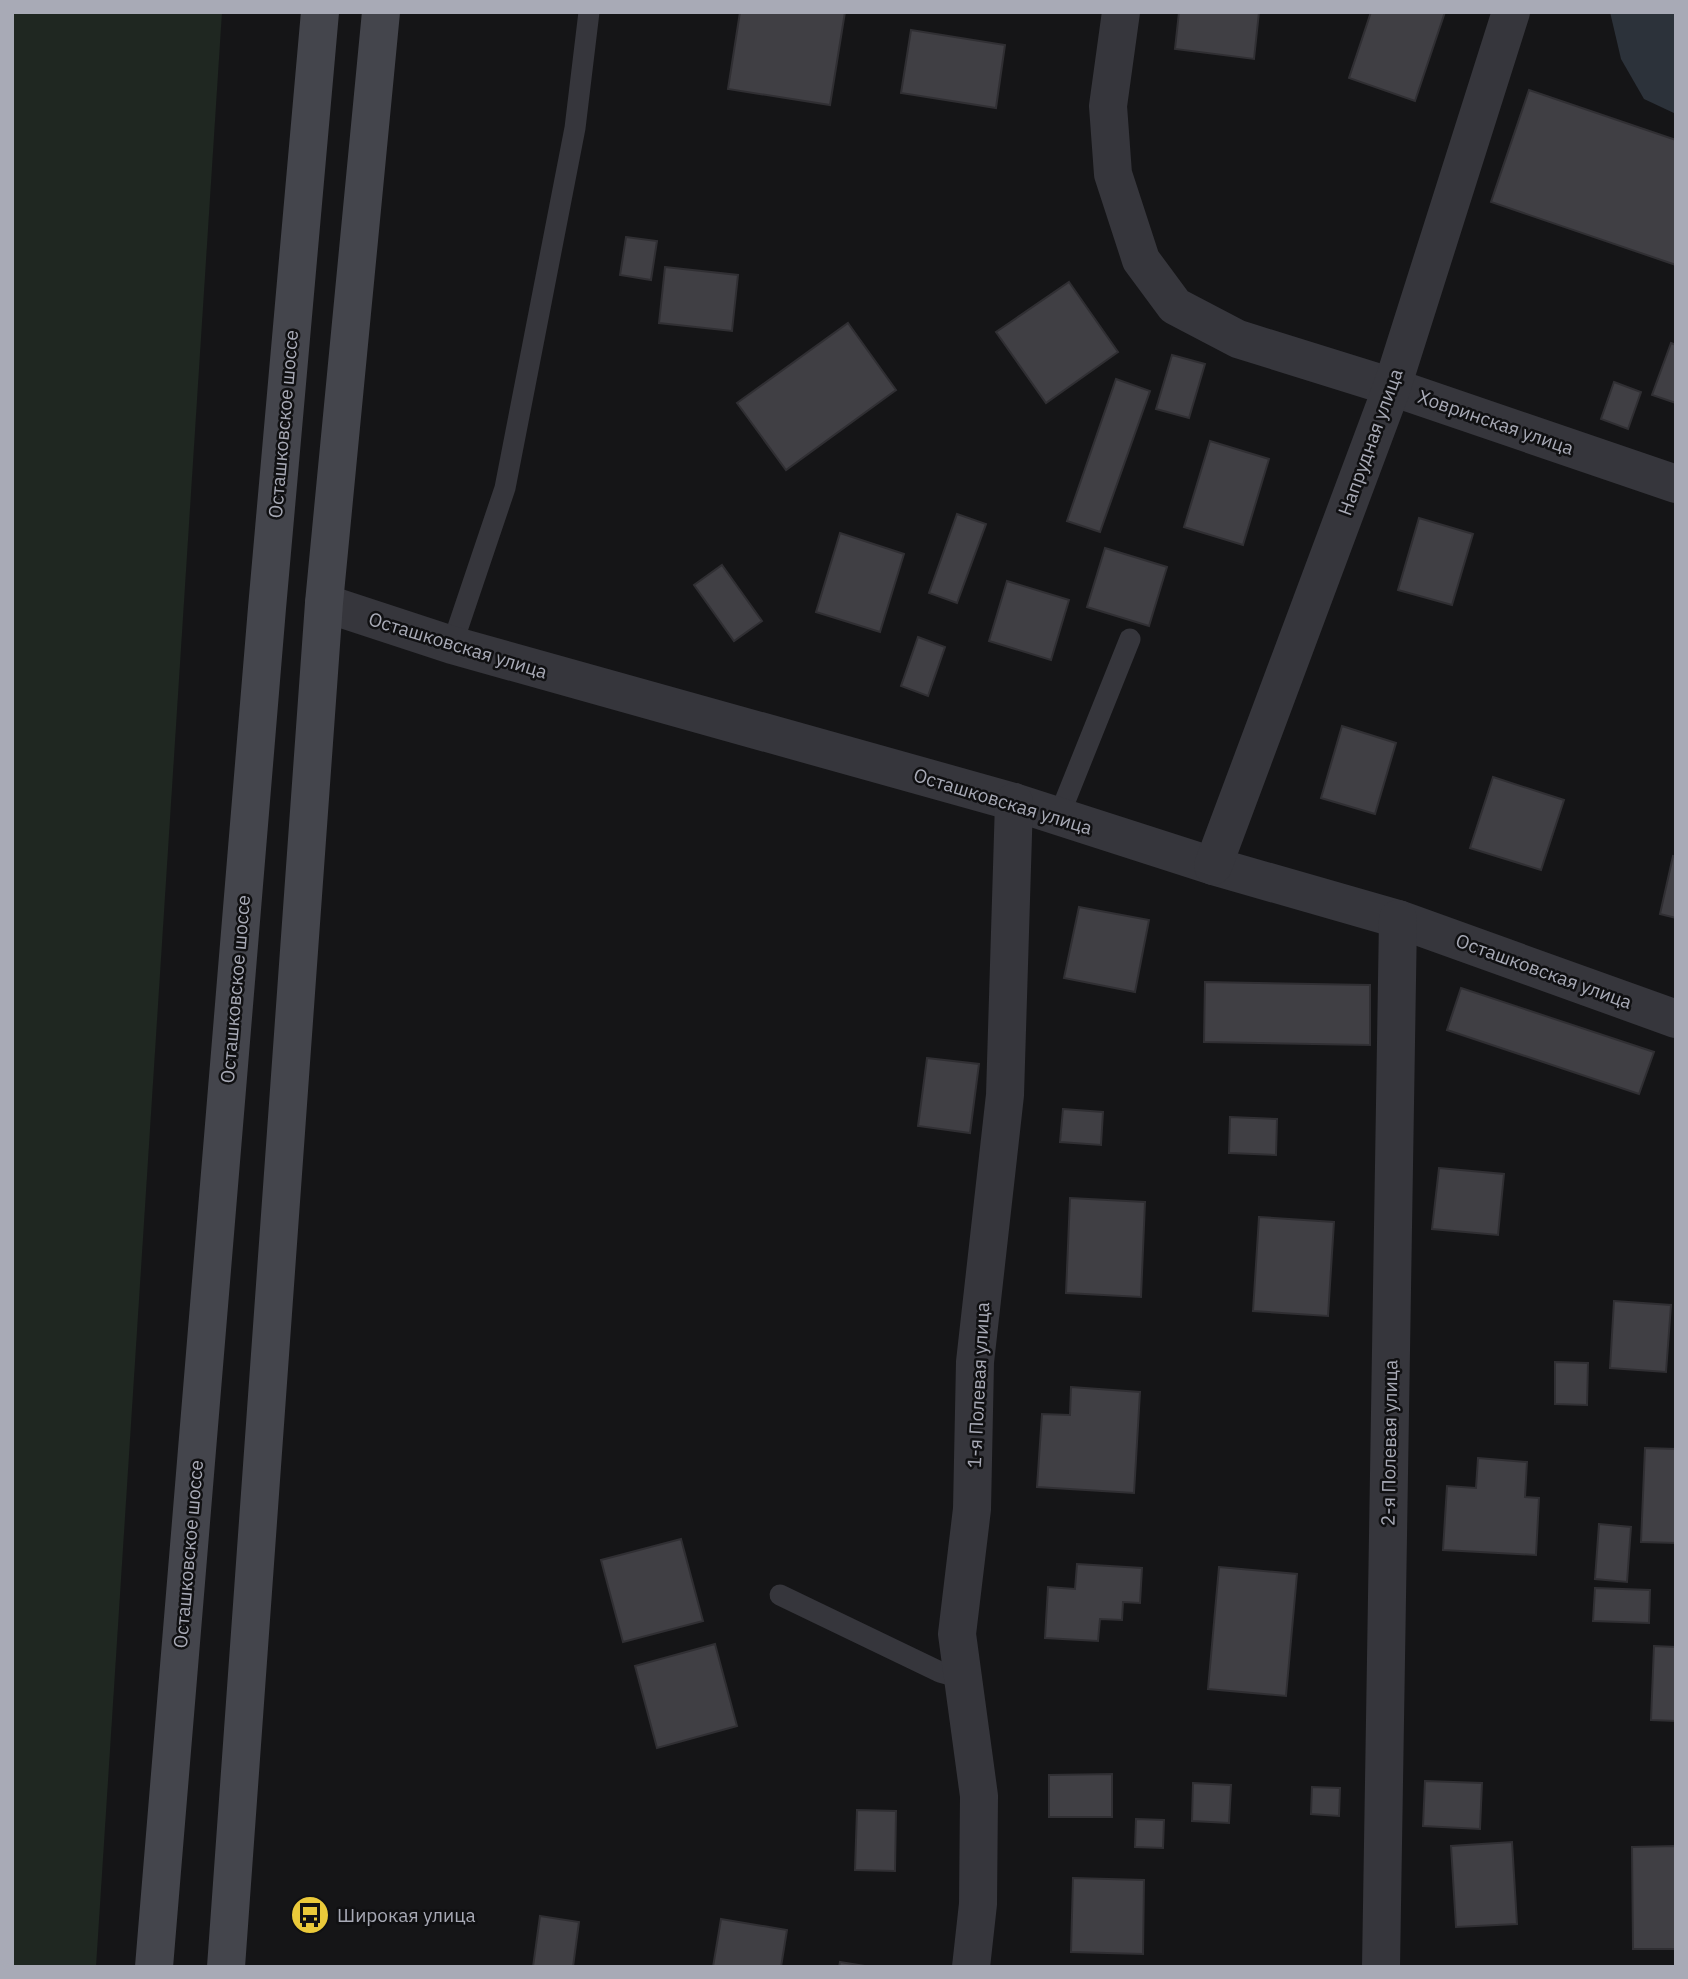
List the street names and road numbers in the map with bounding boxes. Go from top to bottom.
street label: Осташковское шоссе [263,329,303,519]
street label: Напрудная улица [1332,365,1408,519]
street label: Ховринская улица [1415,384,1577,460]
street label: Осташковская улица [366,606,550,684]
street label: Осташковская улица [911,762,1095,840]
street label: Осташковское шоссе [215,894,255,1084]
street label: Осташковская улица [1453,928,1635,1014]
street label: 1-я Полевая улица [962,1301,994,1469]
street label: 2-я Полевая улица [1376,1360,1402,1526]
street label: Осташковское шоссе [168,1459,208,1649]

